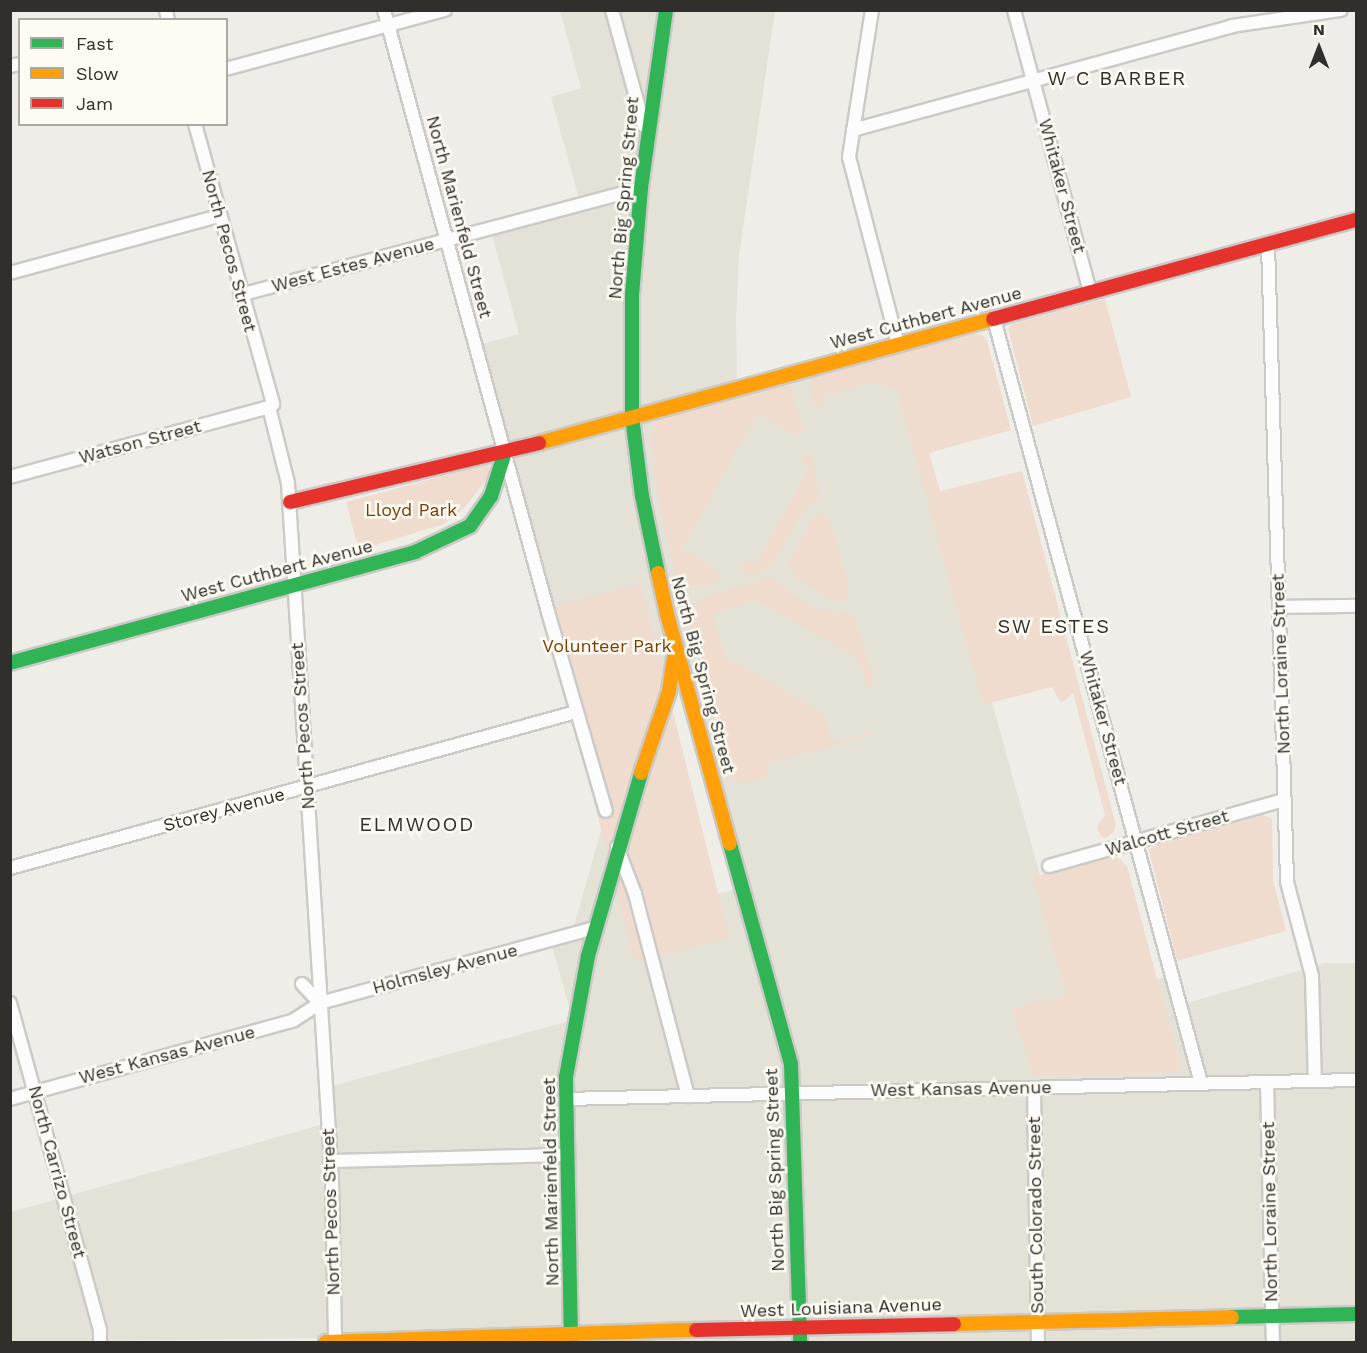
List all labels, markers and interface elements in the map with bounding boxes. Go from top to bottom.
legend [18,18,228,126]
north arrow [1289,18,1349,78]
text: N [1313,20,1325,39]
text: Fast [76,33,113,54]
text: Slow [76,63,119,84]
district label: W C BARBER [1047,66,1187,90]
text: Jam [76,93,113,114]
street label: North Big Spring Street [604,96,644,300]
street label: North Marienfeld Street [422,113,496,321]
street label: Whitaker Street [1034,116,1090,256]
street label: North Pecos Street [197,167,261,335]
street label: West Estes Avenue [269,233,437,297]
street label: West Cuthbert Avenue [827,282,1025,354]
street label: Watson Street [76,415,204,469]
park label: Lloyd Park [365,499,457,521]
street label: West Cuthbert Avenue [178,535,376,607]
street label: North Loraine Street [1267,573,1295,755]
street label: North Big Spring Street [666,574,740,776]
district label: SW ESTES [997,614,1111,638]
park label: Volunteer Park [542,635,672,657]
street label: North Pecos Street [286,642,320,810]
street label: Whitaker Street [1075,648,1131,788]
street label: Storey Avenue [160,783,288,837]
street label: Walcott Street [1103,805,1231,861]
district label: ELMWOOD [359,812,475,836]
street label: Holmsley Avenue [369,939,521,999]
street label: West Kansas Avenue [76,1021,258,1089]
street label: North Big Spring Street [761,1068,789,1272]
street label: North Marienfeld Street [538,1077,564,1287]
street label: West Kansas Avenue [870,1077,1052,1101]
street label: North Carrizo Street [24,1083,90,1261]
street label: South Colorado Street [1023,1116,1049,1314]
street label: North Loraine Street [1258,1121,1282,1303]
street label: North Pecos Street [317,1128,345,1296]
street label: West Louisiana Avenue [739,1294,943,1322]

